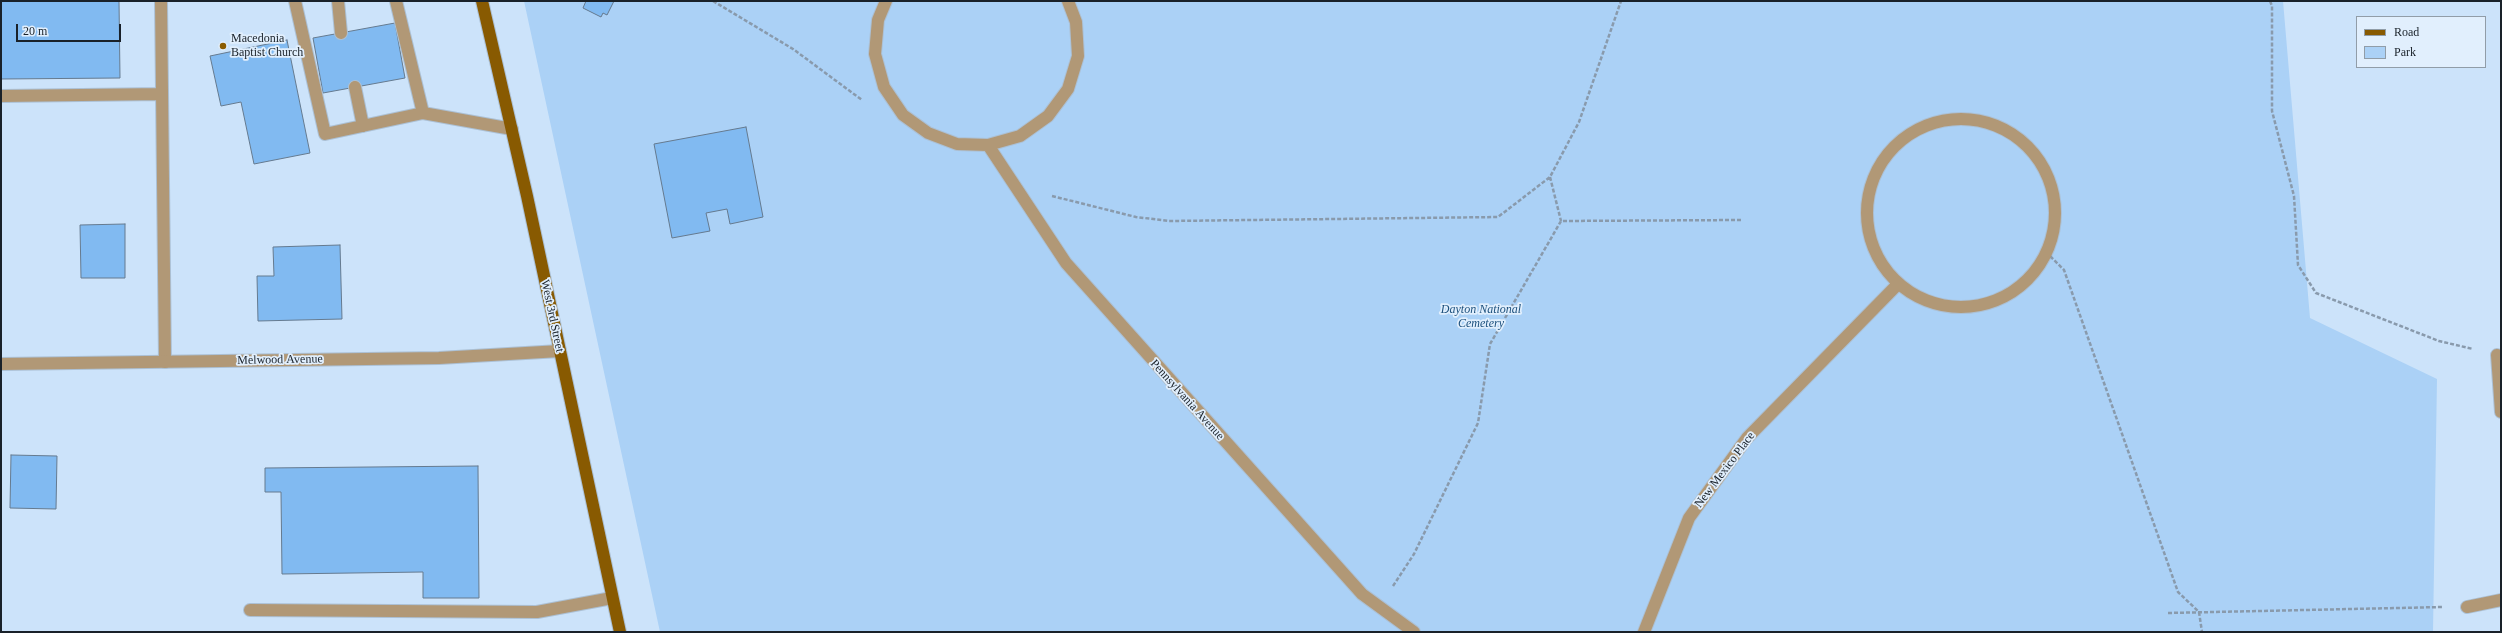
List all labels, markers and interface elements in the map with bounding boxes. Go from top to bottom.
scale bar [18,16,123,42]
legend [2356,16,2486,68]
text: 20 m [23,24,47,38]
text: Road [2394,25,2419,39]
place label: Macedonia Baptist Church [231,32,303,60]
marker: Macedonia Baptist Church [218,41,228,51]
text: Park [2394,45,2416,59]
street label: West 3rd Street [537,278,567,354]
park label: Dayton National Cemetery [1441,303,1521,331]
street label: Melwood Avenue [237,352,323,368]
street label: Pennsylvania Avenue [1147,357,1227,443]
street label: New Mexico Place [1692,429,1758,511]

